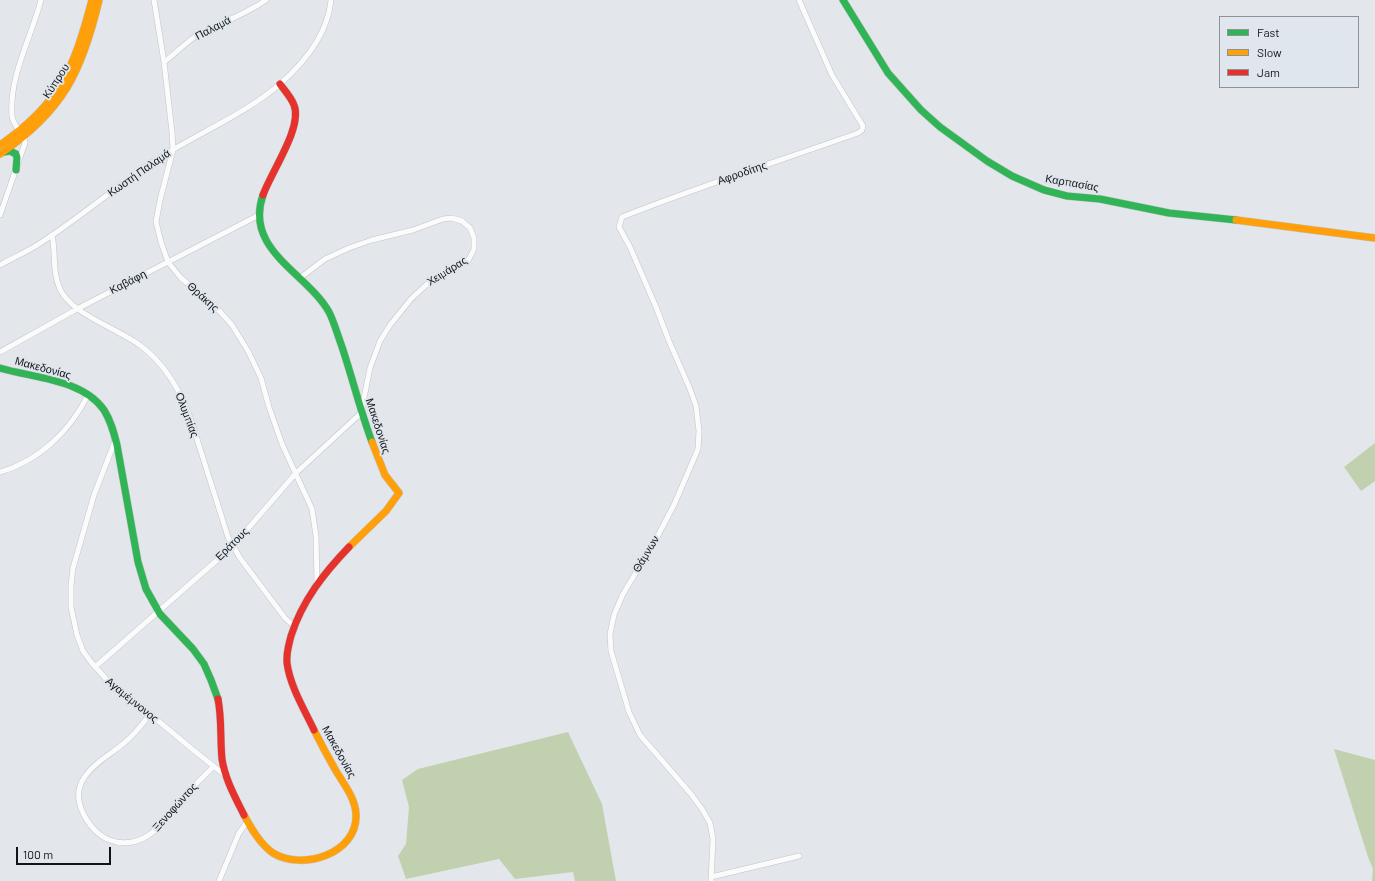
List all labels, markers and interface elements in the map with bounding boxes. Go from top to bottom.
street label: Παλαμά [193,13,233,43]
legend [1219,16,1359,88]
text: Fast [1257,25,1280,39]
text: Slow [1257,45,1282,59]
street label: Κύπρου [40,61,72,101]
text: Jam [1257,65,1280,79]
street label: Κωστή Παλαμά [105,146,173,200]
street label: Αφροδίτης [716,158,768,188]
street label: Καρπασίας [1044,172,1100,194]
street label: Χειμάρας [424,253,470,289]
street label: Καβάφη [107,267,149,297]
street label: Θράκης [184,279,222,315]
street label: Μακεδονίας [13,354,73,382]
street label: Ολυμπίας [172,391,202,439]
street label: Μακεδονίας [363,396,393,456]
street label: Εράτους [213,525,251,563]
street label: Θάμνων [630,533,662,575]
street label: Αγαμέμνονος [103,675,161,725]
street label: Μακεδονίας [319,724,359,780]
street label: Ξενοφώντος [150,780,200,834]
scale bar [18,839,113,865]
text: 100 m [23,847,53,861]

